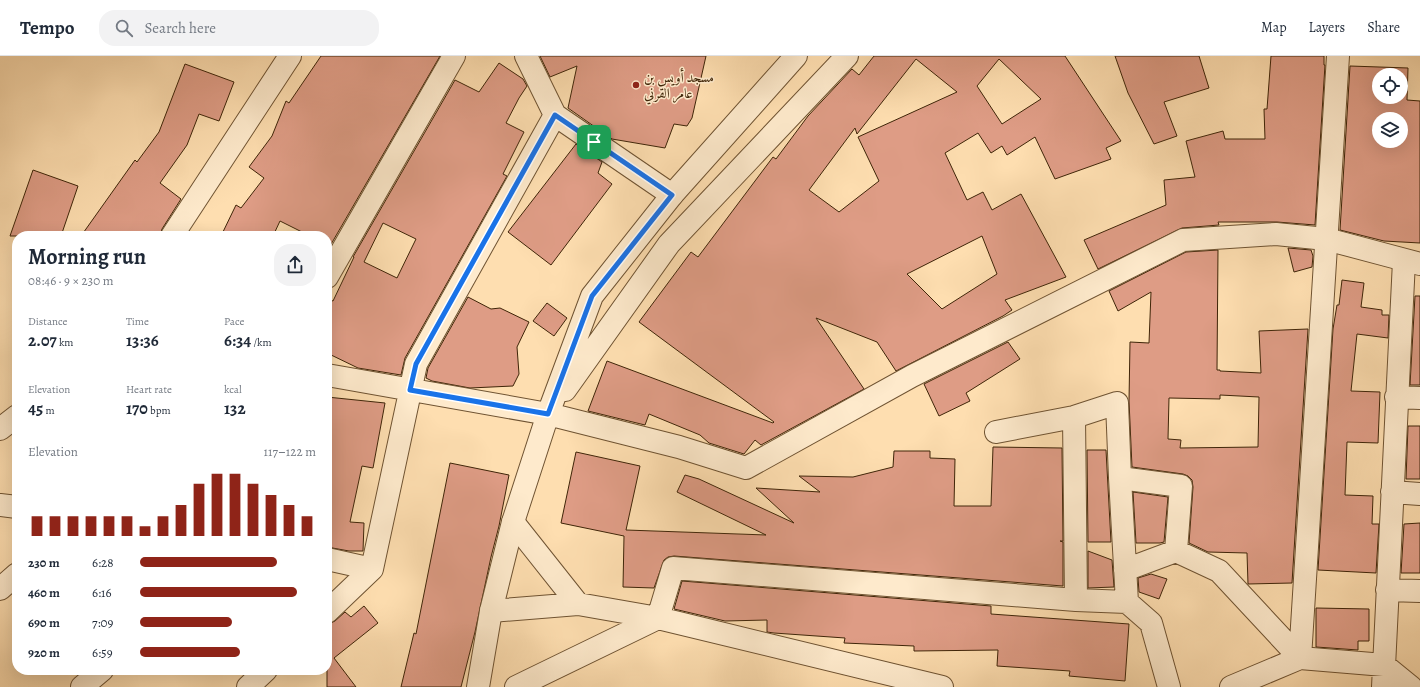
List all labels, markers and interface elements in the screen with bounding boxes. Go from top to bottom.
search box [99,10,379,46]
text: Tempo [20,15,75,41]
icon: search [113,17,135,39]
text: Search here [145,18,216,38]
text: Map [1261,18,1287,37]
text: Layers [1309,18,1345,37]
text: Share [1367,18,1400,37]
place label: مسجد أويس بن عامر القرني [644,67,714,105]
map controls [1372,68,1408,148]
button: locate [1372,68,1408,104]
marker: مسجد أويس بن عامر القرني [631,80,641,90]
button: layers [1372,112,1408,148]
pin [577,125,611,159]
icon: arrive [583,131,605,153]
text: Morning run [28,242,146,272]
button: share [274,244,316,286]
text: 08:46 · 9 × 230 m [28,272,114,289]
text: Distance [28,314,67,329]
text: Time [126,314,149,329]
text: Pace [224,314,244,329]
text: 2.07 [28,329,57,352]
text: 13:36 [126,329,159,352]
text: 6:34 [224,329,251,352]
text: km [57,335,74,350]
text: /km [251,335,272,350]
text: Elevation [28,382,70,397]
text: Heart rate [126,382,172,397]
text: kcal [224,382,242,397]
text: 45 [28,397,43,420]
text: 170 [126,397,148,420]
text: 132 [224,397,246,420]
text: m [43,403,55,418]
text: bpm [148,403,171,418]
text: Elevation [28,443,78,460]
text: 117–122 m [264,443,316,460]
text: 230 m [28,554,60,571]
text: 6:28 [92,554,114,571]
text: 460 m [28,584,60,601]
text: 6:16 [92,584,112,601]
text: 690 m [28,614,60,631]
text: 7:09 [92,614,113,631]
text: 920 m [28,644,60,661]
text: 6:59 [92,644,113,661]

